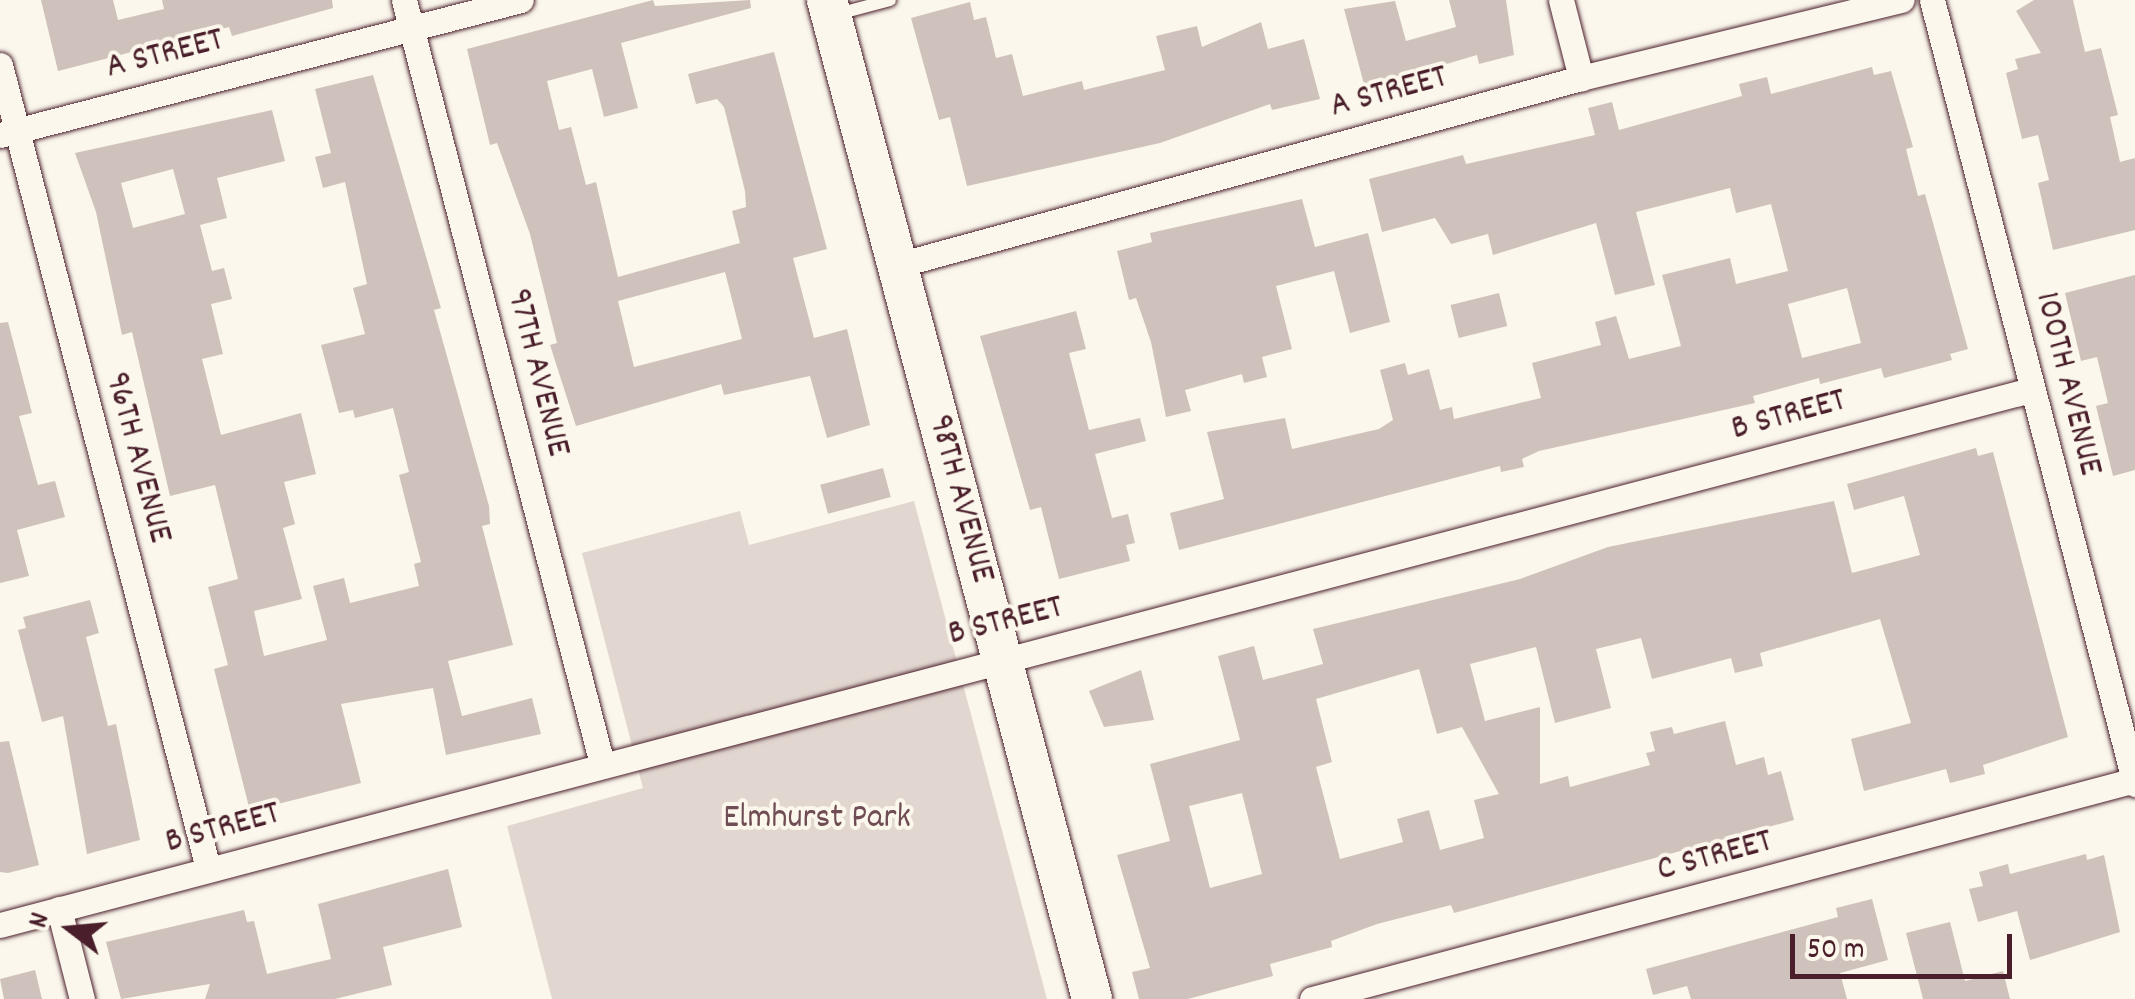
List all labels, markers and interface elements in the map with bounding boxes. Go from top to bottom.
street label: A STREET [102,20,228,90]
street label: A STREET [1326,57,1452,129]
street label: 97TH AVENUE [496,285,578,461]
street label: 100TH AVENUE [2024,288,2110,480]
street label: 96TH AVENUE [94,368,180,548]
street label: B STREET [1727,381,1851,451]
street label: 98TH AVENUE [917,411,1003,587]
street label: B STREET [944,587,1068,657]
street label: B STREET [161,794,285,864]
park label: Elmhurst Park [723,798,911,840]
street label: C STREET [1653,822,1777,892]
north arrow [20,879,120,979]
text: N [20,909,62,933]
scale bar [1795,914,2018,976]
text: 50 m [1807,930,1865,973]

